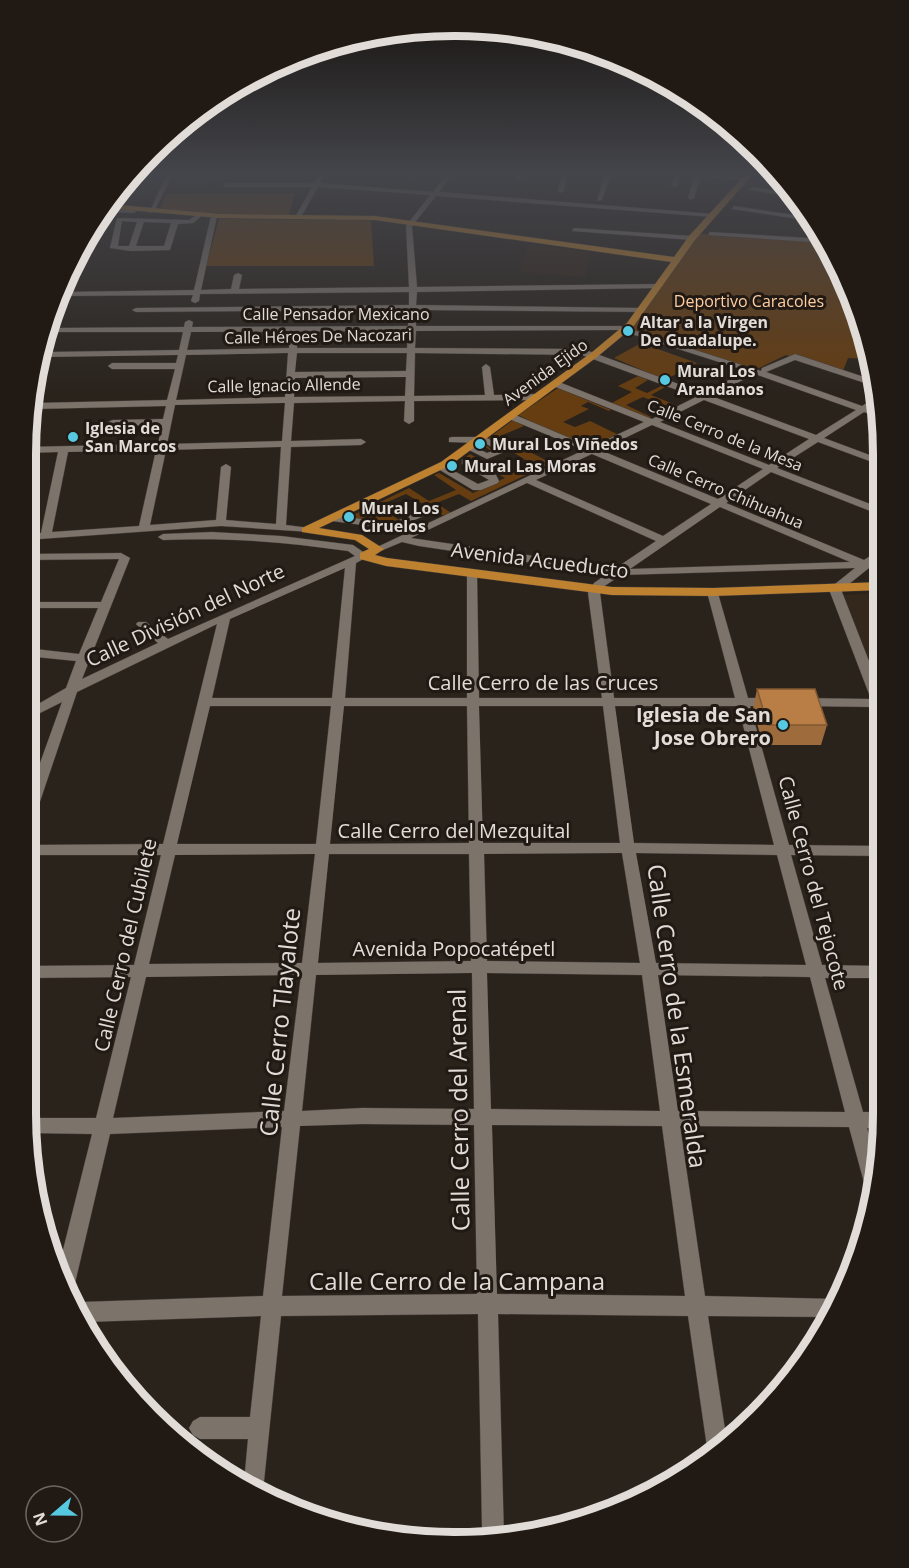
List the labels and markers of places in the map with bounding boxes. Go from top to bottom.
place label: Altar a la Virgen De Guadalupe. [640,311,768,351]
marker: Altar a la Virgen De Guadalupe. [621,324,635,338]
place label: Mural Los Arandanos [677,360,764,400]
marker: Mural Los Arandanos [658,373,672,387]
place label: Iglesia de San Marcos [85,417,176,457]
marker: Iglesia de San Marcos [66,430,80,444]
place label: Mural Los Viñedos [492,433,638,455]
marker: Mural Los Viñedos [473,437,487,451]
place label: Mural Las Moras [464,455,596,477]
marker: Mural Las Moras [445,459,459,473]
place label: Mural Los Ciruelos [361,497,440,537]
marker: Mural Los Ciruelos [342,510,356,524]
place label: Iglesia de San Jose Obrero [636,701,771,751]
marker: Iglesia de San Jose Obrero [776,718,790,732]

